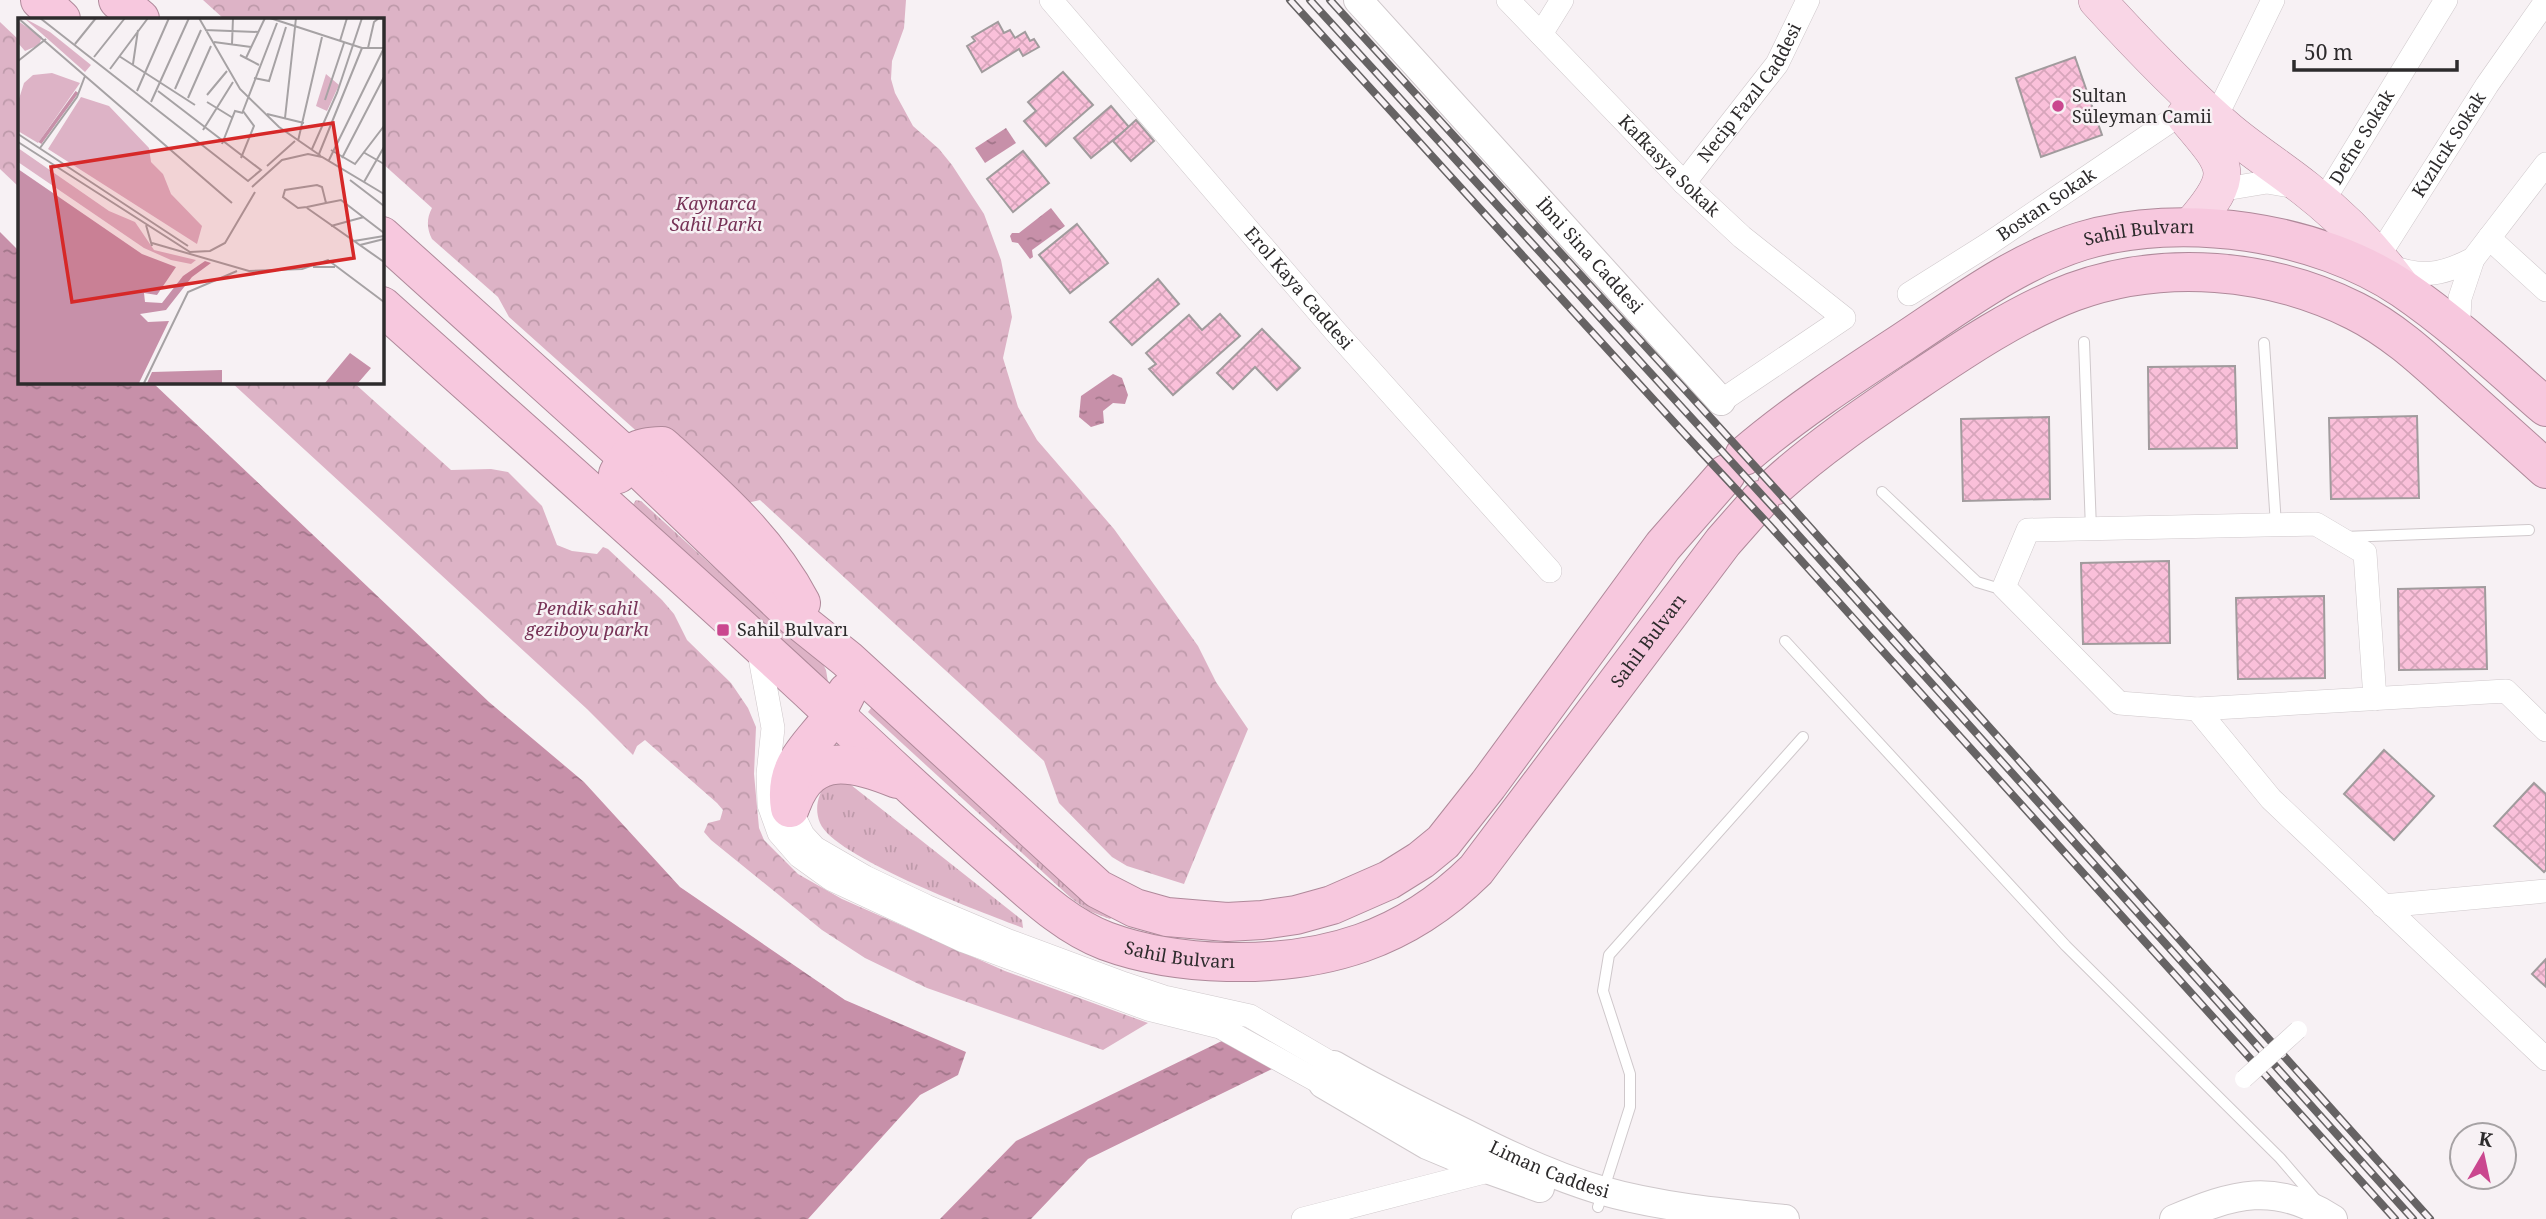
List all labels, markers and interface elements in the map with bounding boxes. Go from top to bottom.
inset map [18,18,383,383]
street label: Necip Fazıl Caddesi [1692,19,1806,167]
scale bar [2294,28,2457,72]
text: 50 m [2304,38,2353,66]
place label: Sultan Süleyman Camii [2072,83,2212,128]
street label: Defne Sokak [2323,85,2400,189]
street label: Kızılcık Sokak [2406,87,2491,201]
marker: Sultan Süleyman Camii [2050,98,2066,114]
street label: Kafkasya Sokak [1614,109,1726,222]
street label: Bostan Sokak [1992,162,2100,246]
park label: Kaynarca Sahil Parkı [670,191,763,236]
street label: İbni Sina Caddesi [1532,192,1649,318]
street label: Sahil Bulvarı [2081,214,2195,251]
street label: Erol Kaya Caddesi [1240,221,1359,354]
street label: Sahil Bulvarı [1605,589,1691,692]
park label: Pendik sahil geziboyu parkı [524,596,649,641]
place label: Sahil Bulvarı [737,617,848,641]
marker: Sahil Bulvarı [715,622,731,638]
street label: Sahil Bulvarı [1122,935,1235,973]
north arrow [2448,1121,2518,1191]
text: K [2477,1125,2495,1153]
street label: Liman Caddesi [1486,1134,1613,1203]

